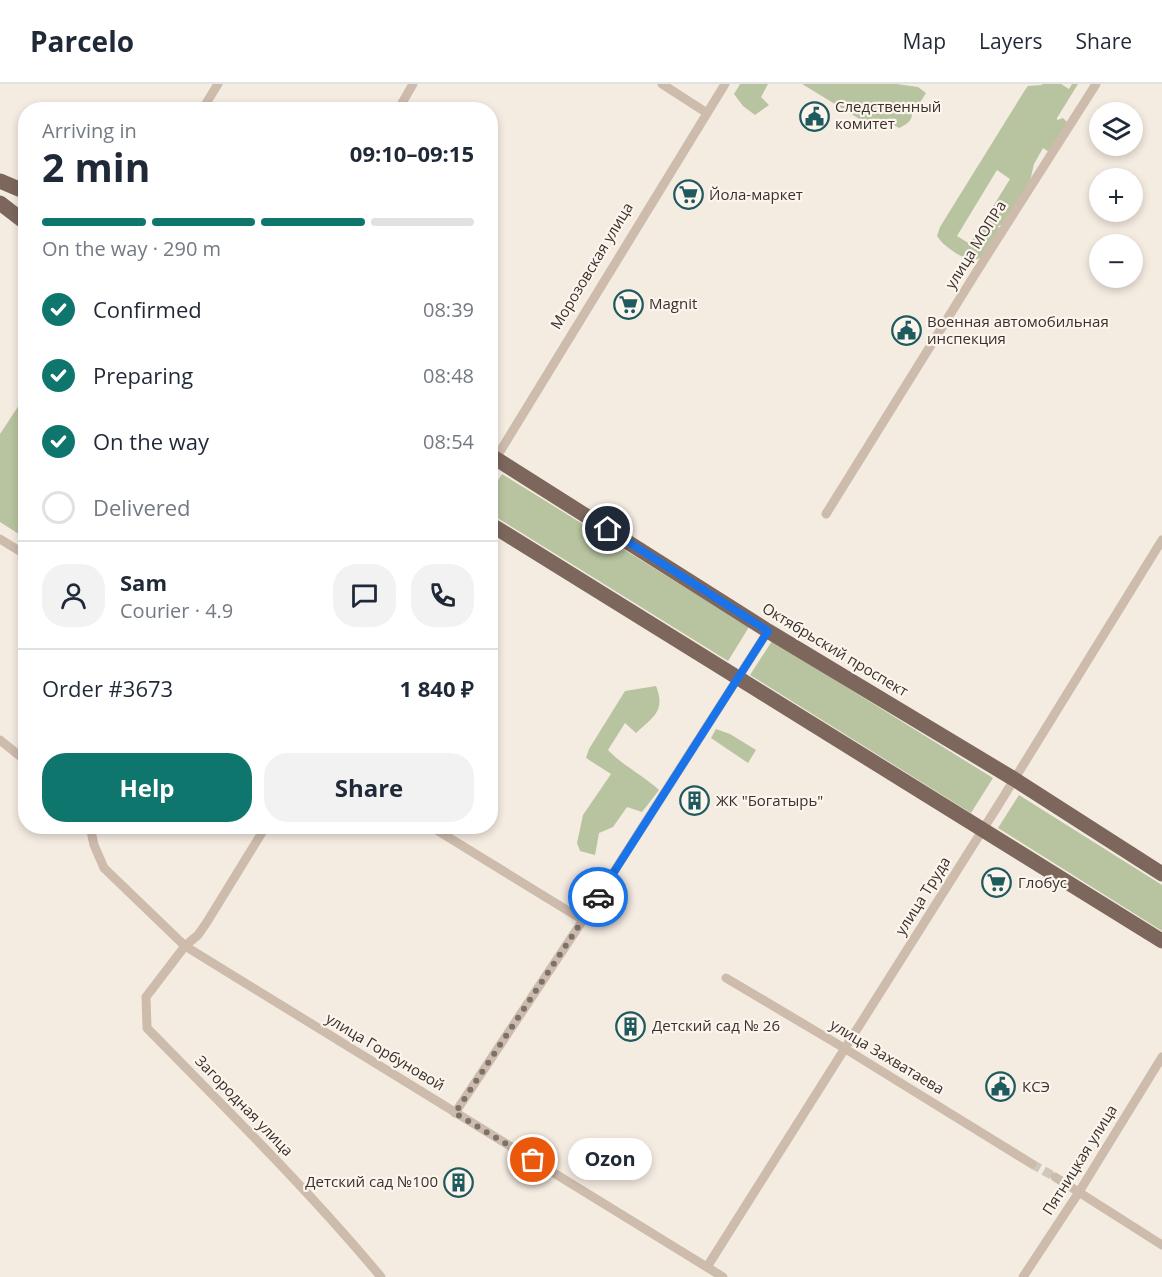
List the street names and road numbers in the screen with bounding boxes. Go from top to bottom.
street label: улица МОПРа [940,196,1010,292]
street label: Морозовская улица [545,198,637,333]
street label: Октябрьский проспект [759,598,912,701]
street label: улица Труда [890,852,954,939]
street label: улица Горбуновой [322,1008,449,1095]
street label: улица Захватаева [827,1014,948,1098]
street label: Загородная улица [191,1051,298,1160]
street label: Пятницкая улица [1037,1101,1121,1218]

